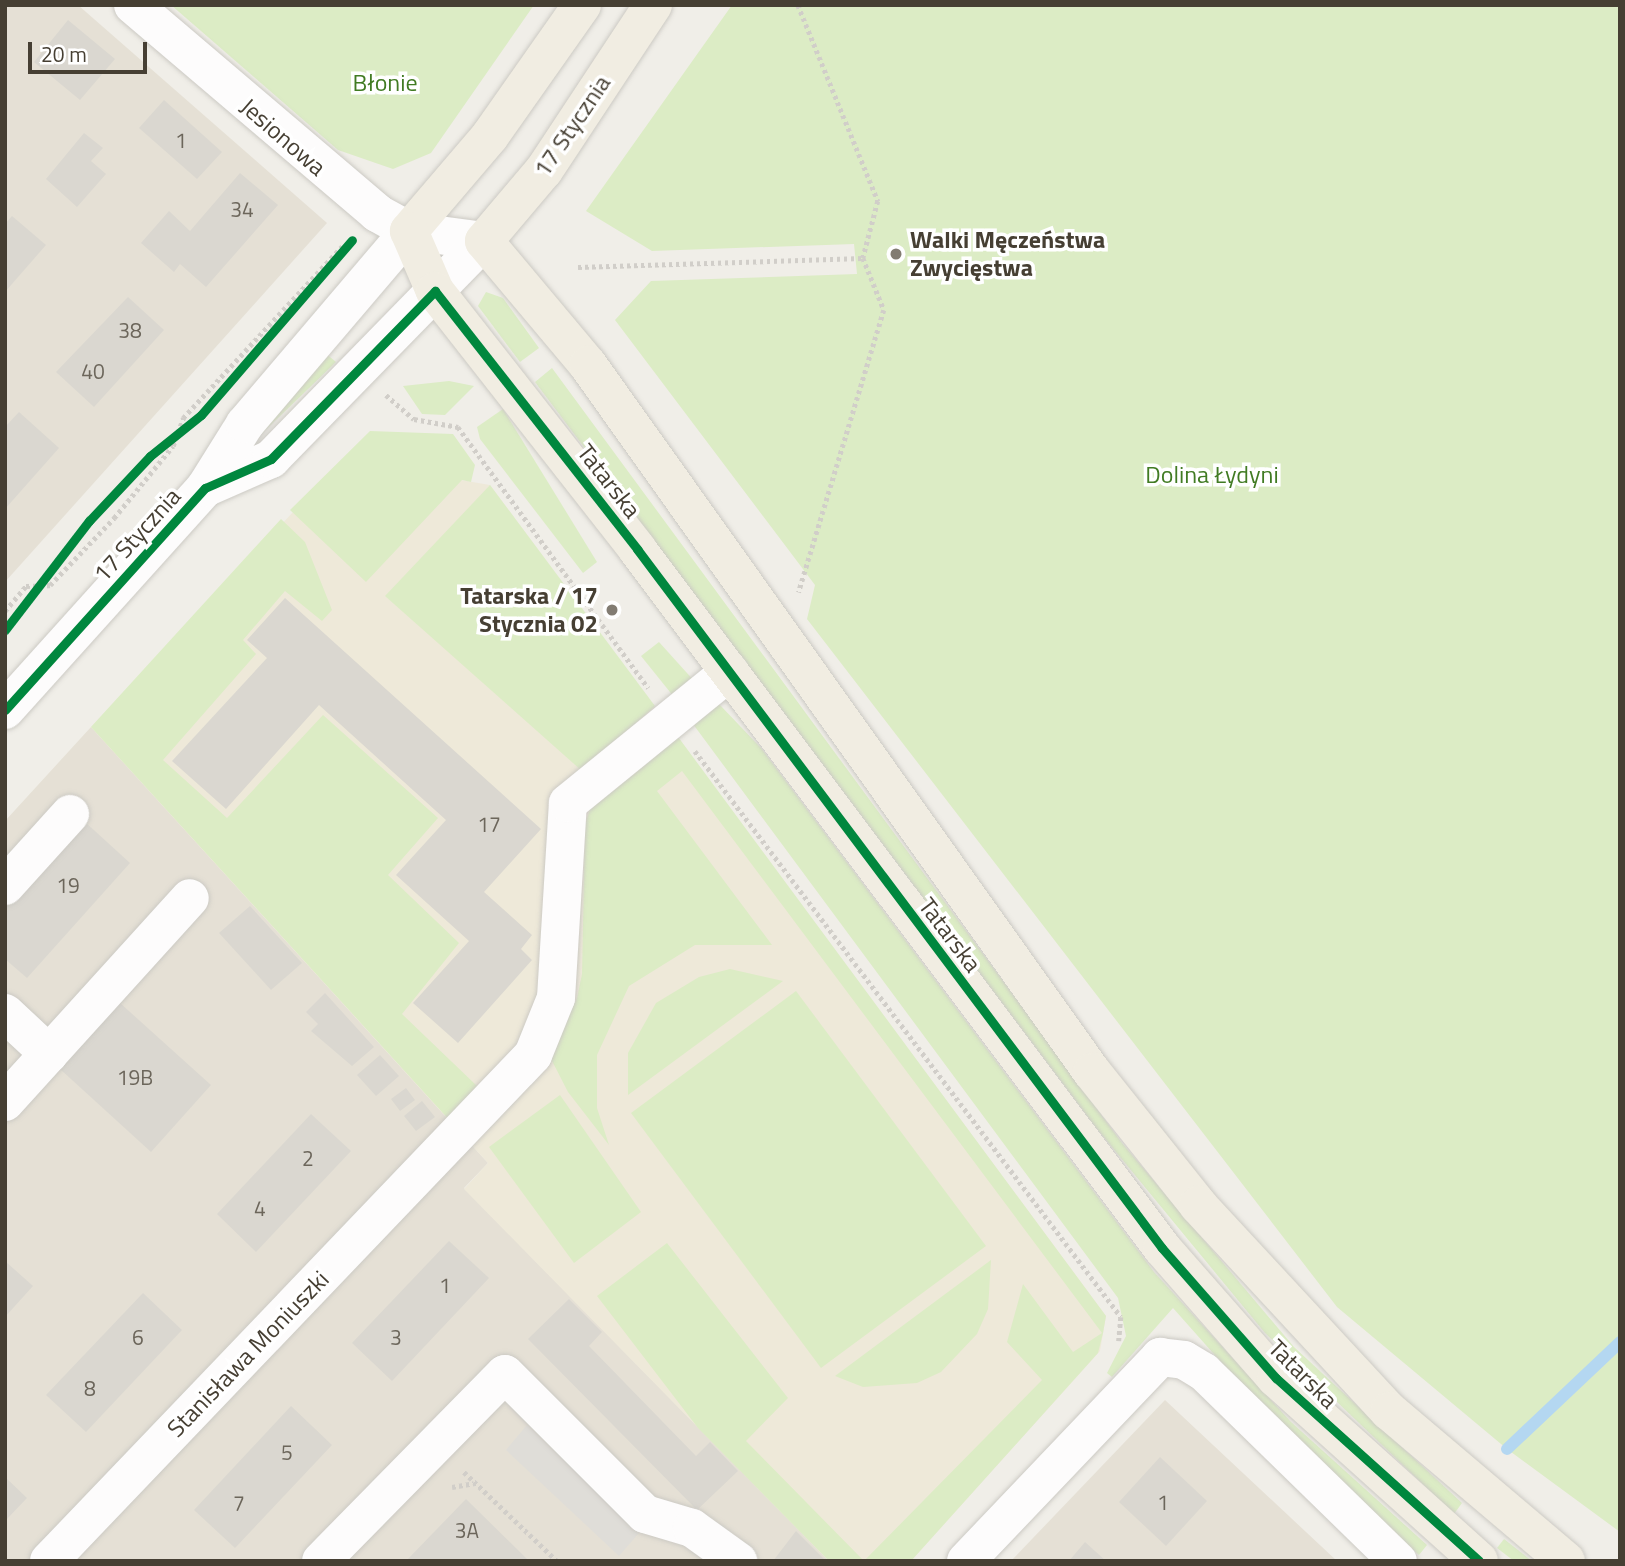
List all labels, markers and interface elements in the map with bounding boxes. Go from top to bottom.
scale bar [32,28,150,72]
text: 20 m [41,38,87,70]
park label: Błonie [352,69,418,97]
street label: 17 Stycznia [528,70,616,182]
street label: Jesionowa [234,92,332,182]
house number: 1 [175,127,187,153]
house number: 34 [230,196,254,222]
place label: Walki Męczeństwa Zwycięstwa [910,226,1105,282]
marker: Walki Męczeństwa Zwycięstwa [888,246,904,262]
house number: 38 [118,317,142,343]
house number: 40 [81,358,105,384]
street label: Tatarska [571,438,647,524]
park label: Dolina Łydyni [1145,461,1279,489]
street label: 17 Stycznia [87,482,187,588]
place label: Tatarska / 17 Stycznia 02 [460,582,598,638]
marker: Tatarska / 17 Stycznia 02 [604,602,620,618]
house number: 17 [477,811,501,837]
house number: 19 [56,872,80,898]
street label: Tatarska [913,892,987,978]
house number: 19B [117,1064,153,1090]
house number: 2 [302,1145,314,1171]
house number: 4 [254,1195,266,1221]
street label: Stanisława Moniuszki [161,1265,335,1443]
house number: 1 [439,1272,451,1298]
house number: 6 [132,1324,144,1350]
house number: 3 [390,1324,402,1350]
street label: Tatarska [1262,1333,1344,1415]
house number: 8 [84,1375,96,1401]
house number: 5 [281,1439,293,1465]
house number: 1 [1157,1489,1169,1515]
house number: 7 [233,1490,245,1516]
house number: 3A [455,1517,479,1543]

